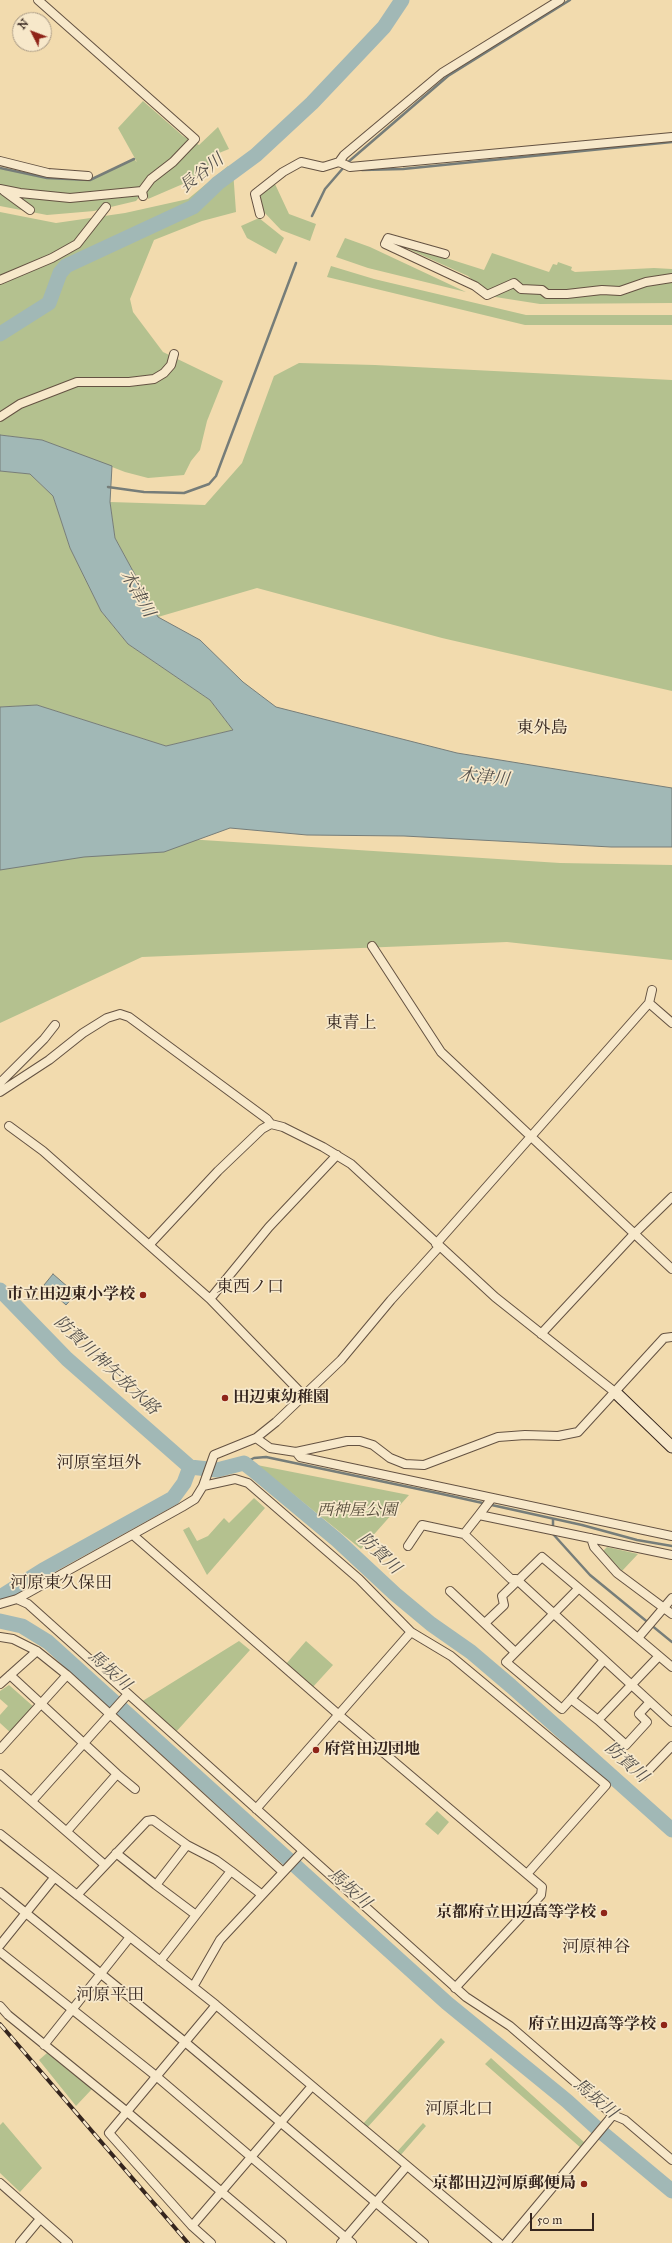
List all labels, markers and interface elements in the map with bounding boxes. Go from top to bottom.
north arrow [12,12,52,52]
text: N [15,16,31,32]
water label: 長谷川 [176,150,228,198]
water label: 木津川 [115,567,159,621]
district label: 東外島 [517,719,567,739]
water label: 木津川 [458,765,510,791]
district label: 東青上 [326,1014,376,1034]
district label: 東西ノ口 [216,1278,284,1298]
place label: 市立田辺東小学校 [7,1285,135,1305]
marker: 市立田辺東小学校 [138,1290,148,1300]
water label: 防賀川神矢放水路 [49,1312,163,1420]
place label: 田辺東幼稚園 [233,1388,329,1408]
marker: 田辺東幼稚園 [220,1393,230,1403]
district label: 河原室垣外 [57,1454,141,1474]
park label: 西神屋公園 [317,1501,397,1521]
water label: 防賀川 [353,1529,405,1579]
district label: 河原東久保田 [10,1574,112,1594]
water label: 馬坂川 [83,1646,135,1696]
water label: 防賀川 [600,1738,652,1788]
place label: 府営田辺団地 [324,1740,420,1760]
marker: 府営田辺団地 [311,1745,321,1755]
water label: 馬坂川 [323,1864,375,1914]
place label: 京都府立田辺高等学校 [436,1903,596,1923]
marker: 京都府立田辺高等学校 [599,1908,609,1918]
district label: 河原神谷 [562,1938,630,1958]
district label: 河原平田 [76,1986,144,2006]
place label: 府立田辺高等学校 [528,2015,656,2035]
marker: 府立田辺高等学校 [659,2020,669,2030]
water label: 馬坂川 [569,2075,621,2123]
district label: 河原北口 [425,2100,493,2120]
place label: 京都田辺河原郵便局 [432,2174,576,2194]
marker: 京都田辺河原郵便局 [579,2179,589,2189]
scale bar [532,2205,596,2231]
text: 50 m [537,2213,562,2227]

